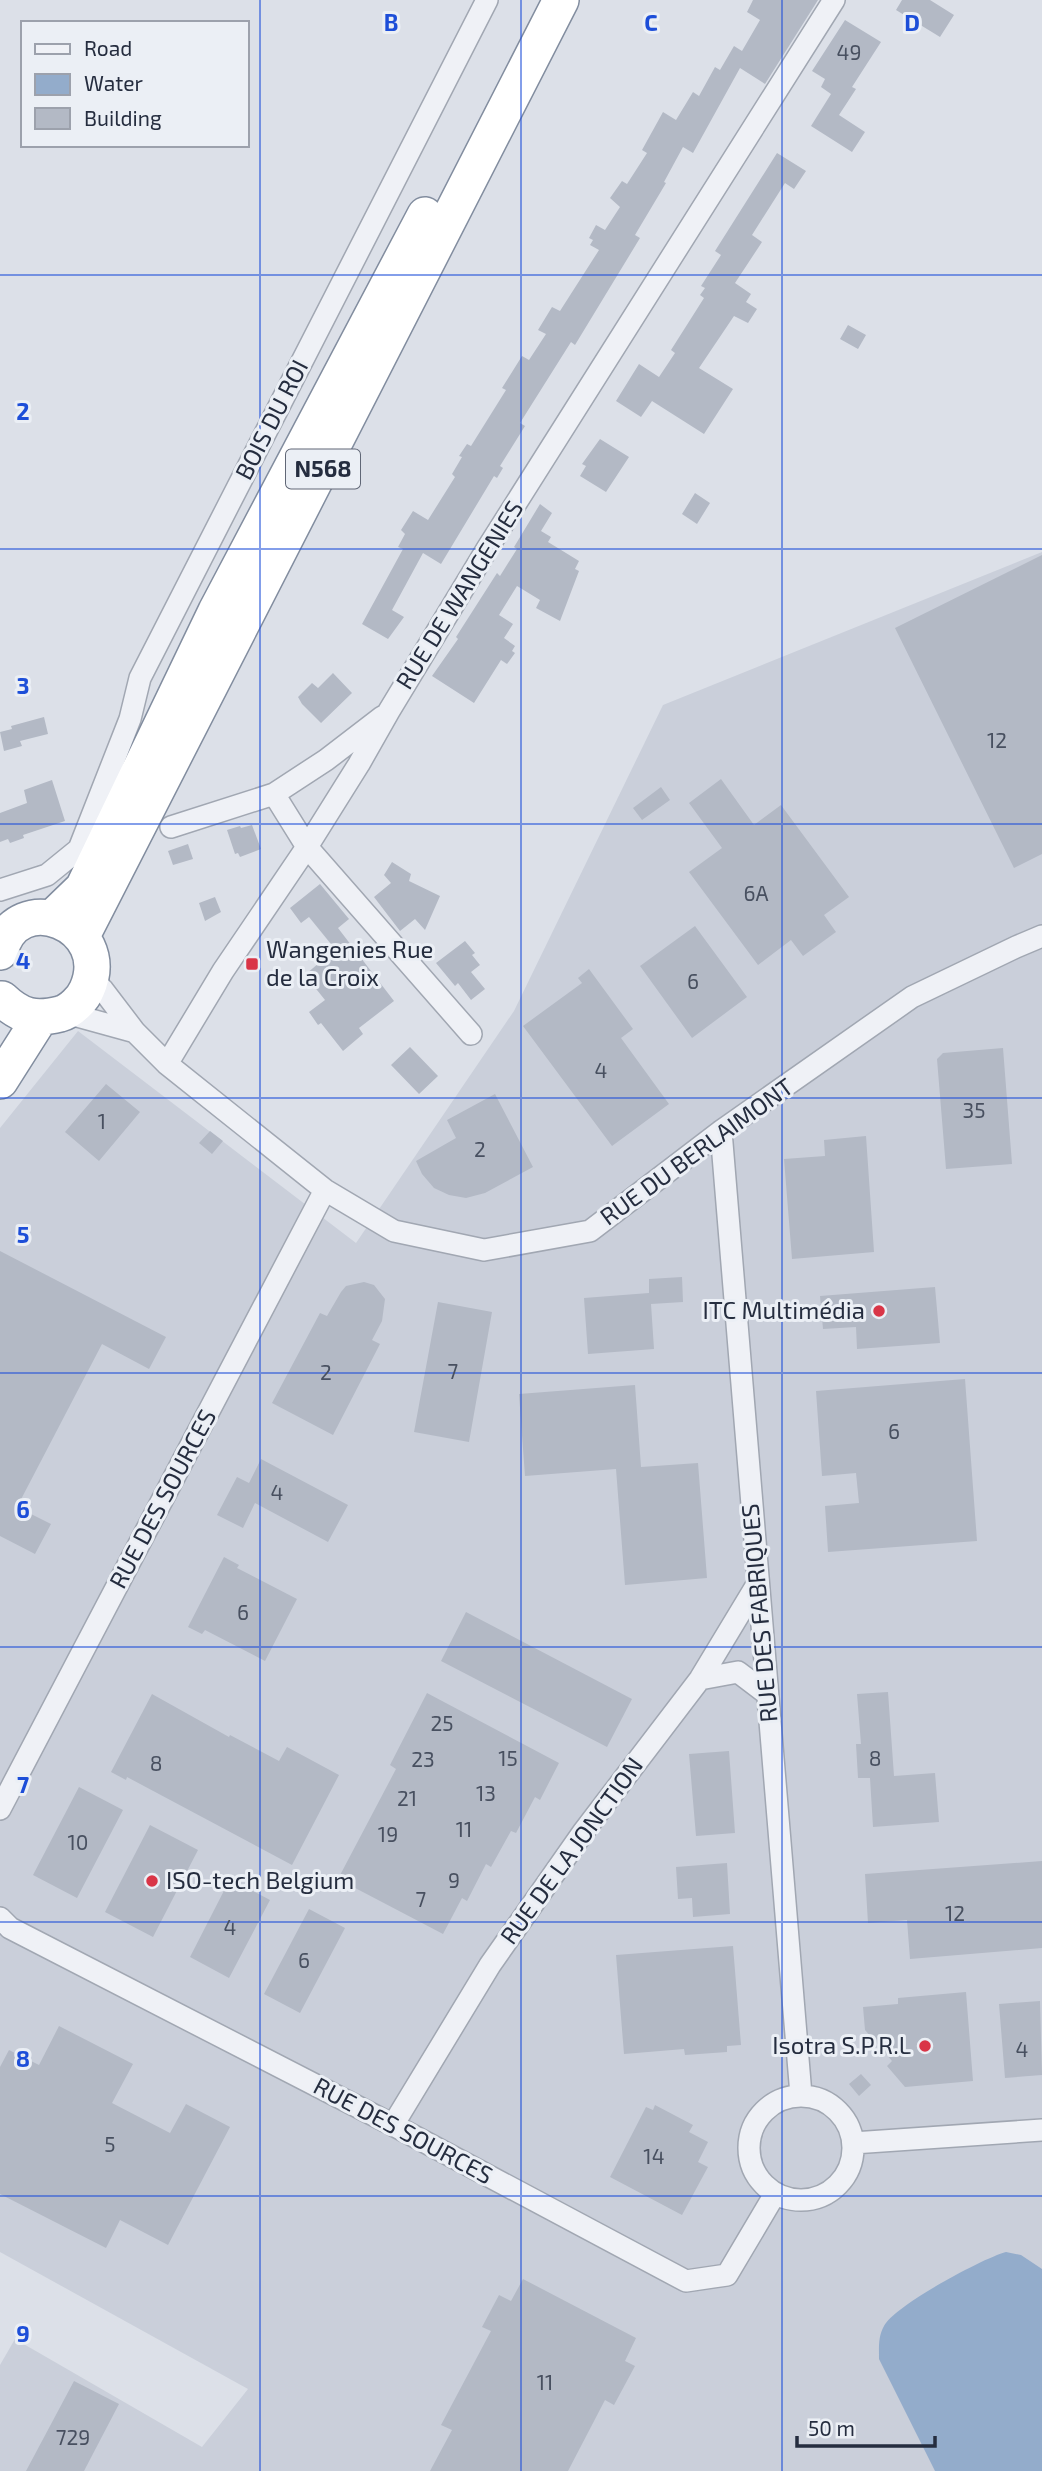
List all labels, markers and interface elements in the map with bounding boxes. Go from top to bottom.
text: B [384,8,398,36]
text: C [644,8,658,36]
text: D [904,8,920,36]
legend [21,21,248,147]
text: Road [84,35,132,60]
house number: 49 [837,39,861,64]
text: Water [84,70,143,95]
text: Building [84,105,162,130]
street label: BOIS DU ROI [228,355,313,484]
text: 2 [16,397,30,425]
road number: N568 [286,449,360,489]
street label: RUE DE WANGENIES [389,495,528,694]
text: 3 [16,671,30,699]
house number: 12 [987,727,1007,752]
house number: 6A [743,880,769,905]
place label: Wangenies Rue de la Croix [266,934,434,991]
text: 4 [16,946,30,974]
marker: Wangenies Rue de la Croix [244,956,260,972]
house number: 6 [687,968,699,993]
house number: 4 [595,1057,607,1082]
street label: RUE DU BERLAIMONT [594,1071,798,1231]
house number: 35 [963,1097,985,1122]
house number: 1 [98,1108,106,1133]
house number: 2 [474,1136,486,1161]
text: 5 [17,1220,29,1248]
place label: ITC Multimédia [702,1295,865,1324]
marker: ITC Multimédia [871,1303,887,1319]
house number: 7 [448,1358,459,1383]
house number: 2 [320,1359,332,1384]
street label: RUE DES SOURCES [102,1404,221,1593]
house number: 6 [888,1418,900,1443]
house number: 4 [271,1479,283,1504]
text: 6 [16,1495,30,1523]
street label: RUE DES FABRIQUES [735,1503,783,1724]
house number: 6 [237,1599,249,1624]
house number: 25 [430,1710,454,1735]
house number: 15 [498,1745,518,1770]
house number: 8 [869,1745,881,1770]
house number: 23 [411,1746,435,1771]
house number: 8 [150,1750,162,1775]
street label: RUE DE LA JONCTION [493,1751,648,1949]
text: 7 [17,1770,29,1798]
house number: 13 [476,1780,496,1805]
house number: 21 [397,1785,417,1810]
house number: 11 [456,1816,472,1841]
house number: 19 [378,1821,398,1846]
house number: 10 [67,1829,89,1854]
place label: ISO-tech Belgium [166,1865,354,1894]
house number: 9 [448,1867,460,1892]
marker: ISO-tech Belgium [144,1873,160,1889]
house number: 7 [416,1886,427,1911]
house number: 12 [945,1900,965,1925]
house number: 4 [224,1914,236,1939]
house number: 6 [298,1947,310,1972]
place label: Isotra S.P.R.L [772,2030,911,2059]
house number: 4 [1016,2036,1028,2061]
marker: Isotra S.P.R.L [917,2038,933,2054]
text: 8 [16,2044,30,2072]
street label: RUE DES SOURCES [309,2070,498,2189]
house number: 5 [104,2131,116,2156]
house number: 14 [643,2143,665,2168]
text: 9 [16,2319,30,2347]
house number: 11 [537,2369,553,2394]
scale bar [797,2404,935,2448]
text: 50 m [808,2415,855,2440]
house number: 729 [56,2424,90,2449]

